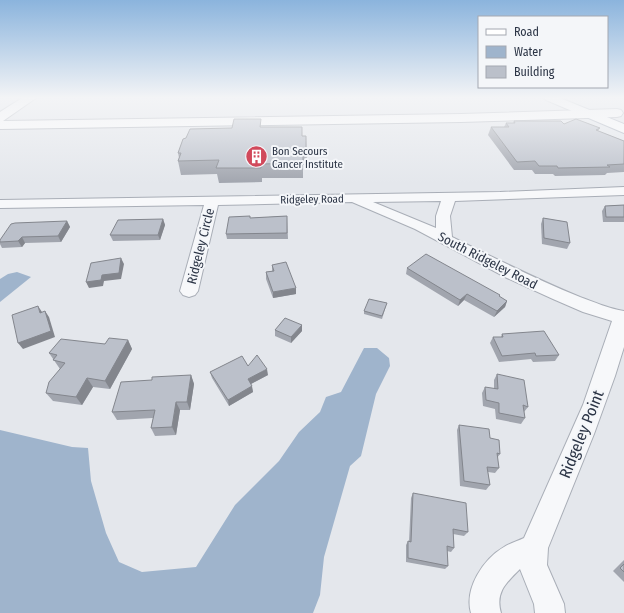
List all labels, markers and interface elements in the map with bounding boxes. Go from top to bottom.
legend [478,16,608,88]
text: Road [514,25,539,39]
text: Water [514,45,543,59]
text: Building [514,65,555,79]
building icon: Bon Secours Cancer Institute [243,144,269,170]
place label: Bon Secours Cancer Institute [272,145,343,171]
street label: Ridgeley Road [280,192,344,207]
street label: Ridgeley Circle [184,207,217,286]
street label: South Ridgeley Road [436,229,540,292]
street label: Ridgeley Point [555,387,608,481]

